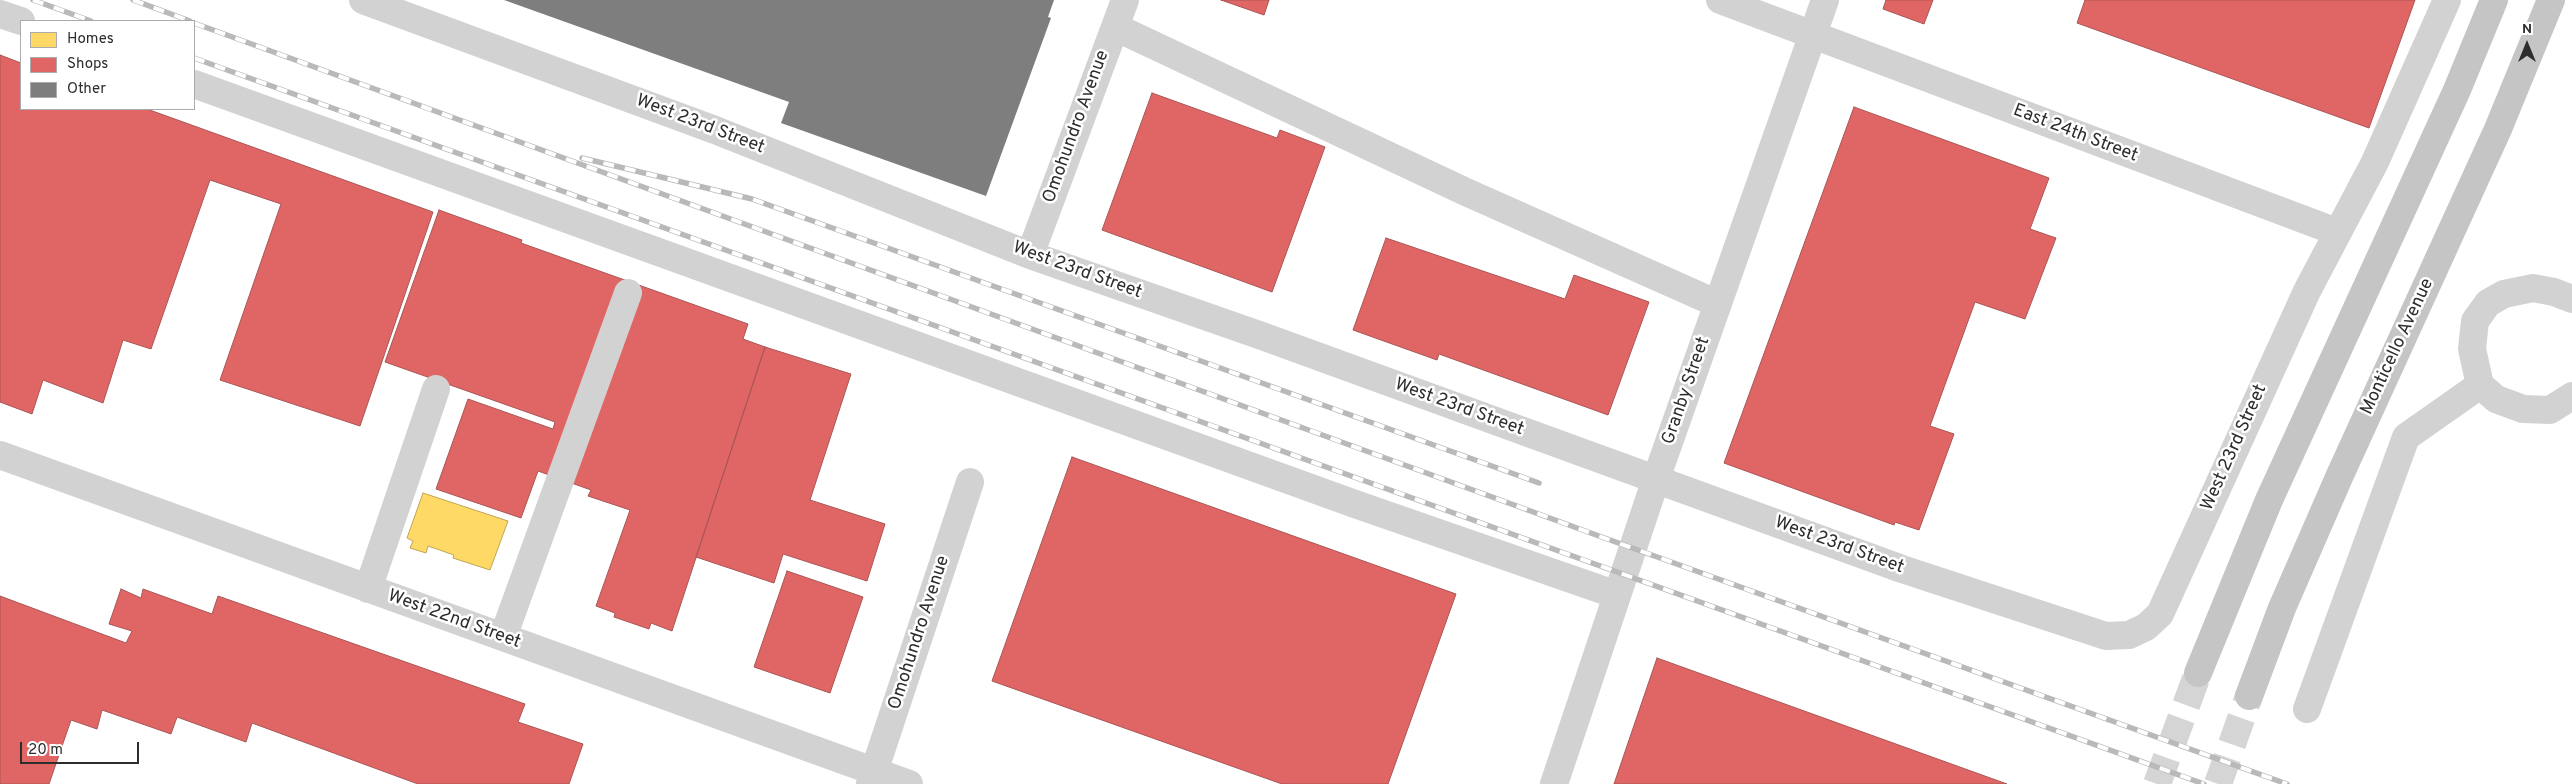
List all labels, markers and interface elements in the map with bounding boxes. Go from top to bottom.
legend [20,20,195,110]
north arrow [2502,20,2552,70]
text: N [2522,21,2532,38]
text: Homes [67,30,114,49]
street label: Omohundro Avenue [1039,48,1115,206]
text: Shops [67,55,108,74]
text: Other [67,80,106,99]
street label: West 23rd Street [633,91,767,159]
street label: East 24th Street [2010,100,2140,168]
street label: West 23rd Street [1009,238,1145,304]
street label: Monticello Avenue [2357,275,2439,419]
street label: Granby Street [1659,334,1715,448]
street label: West 23rd Street [1391,375,1527,441]
street label: West 23rd Street [2197,382,2273,514]
street label: West 23rd Street [1771,513,1907,579]
street label: Omohundro Avenue [885,553,955,713]
street label: West 22nd Street [385,586,523,654]
scale bar [22,732,141,764]
text: 20 m [28,741,63,760]

